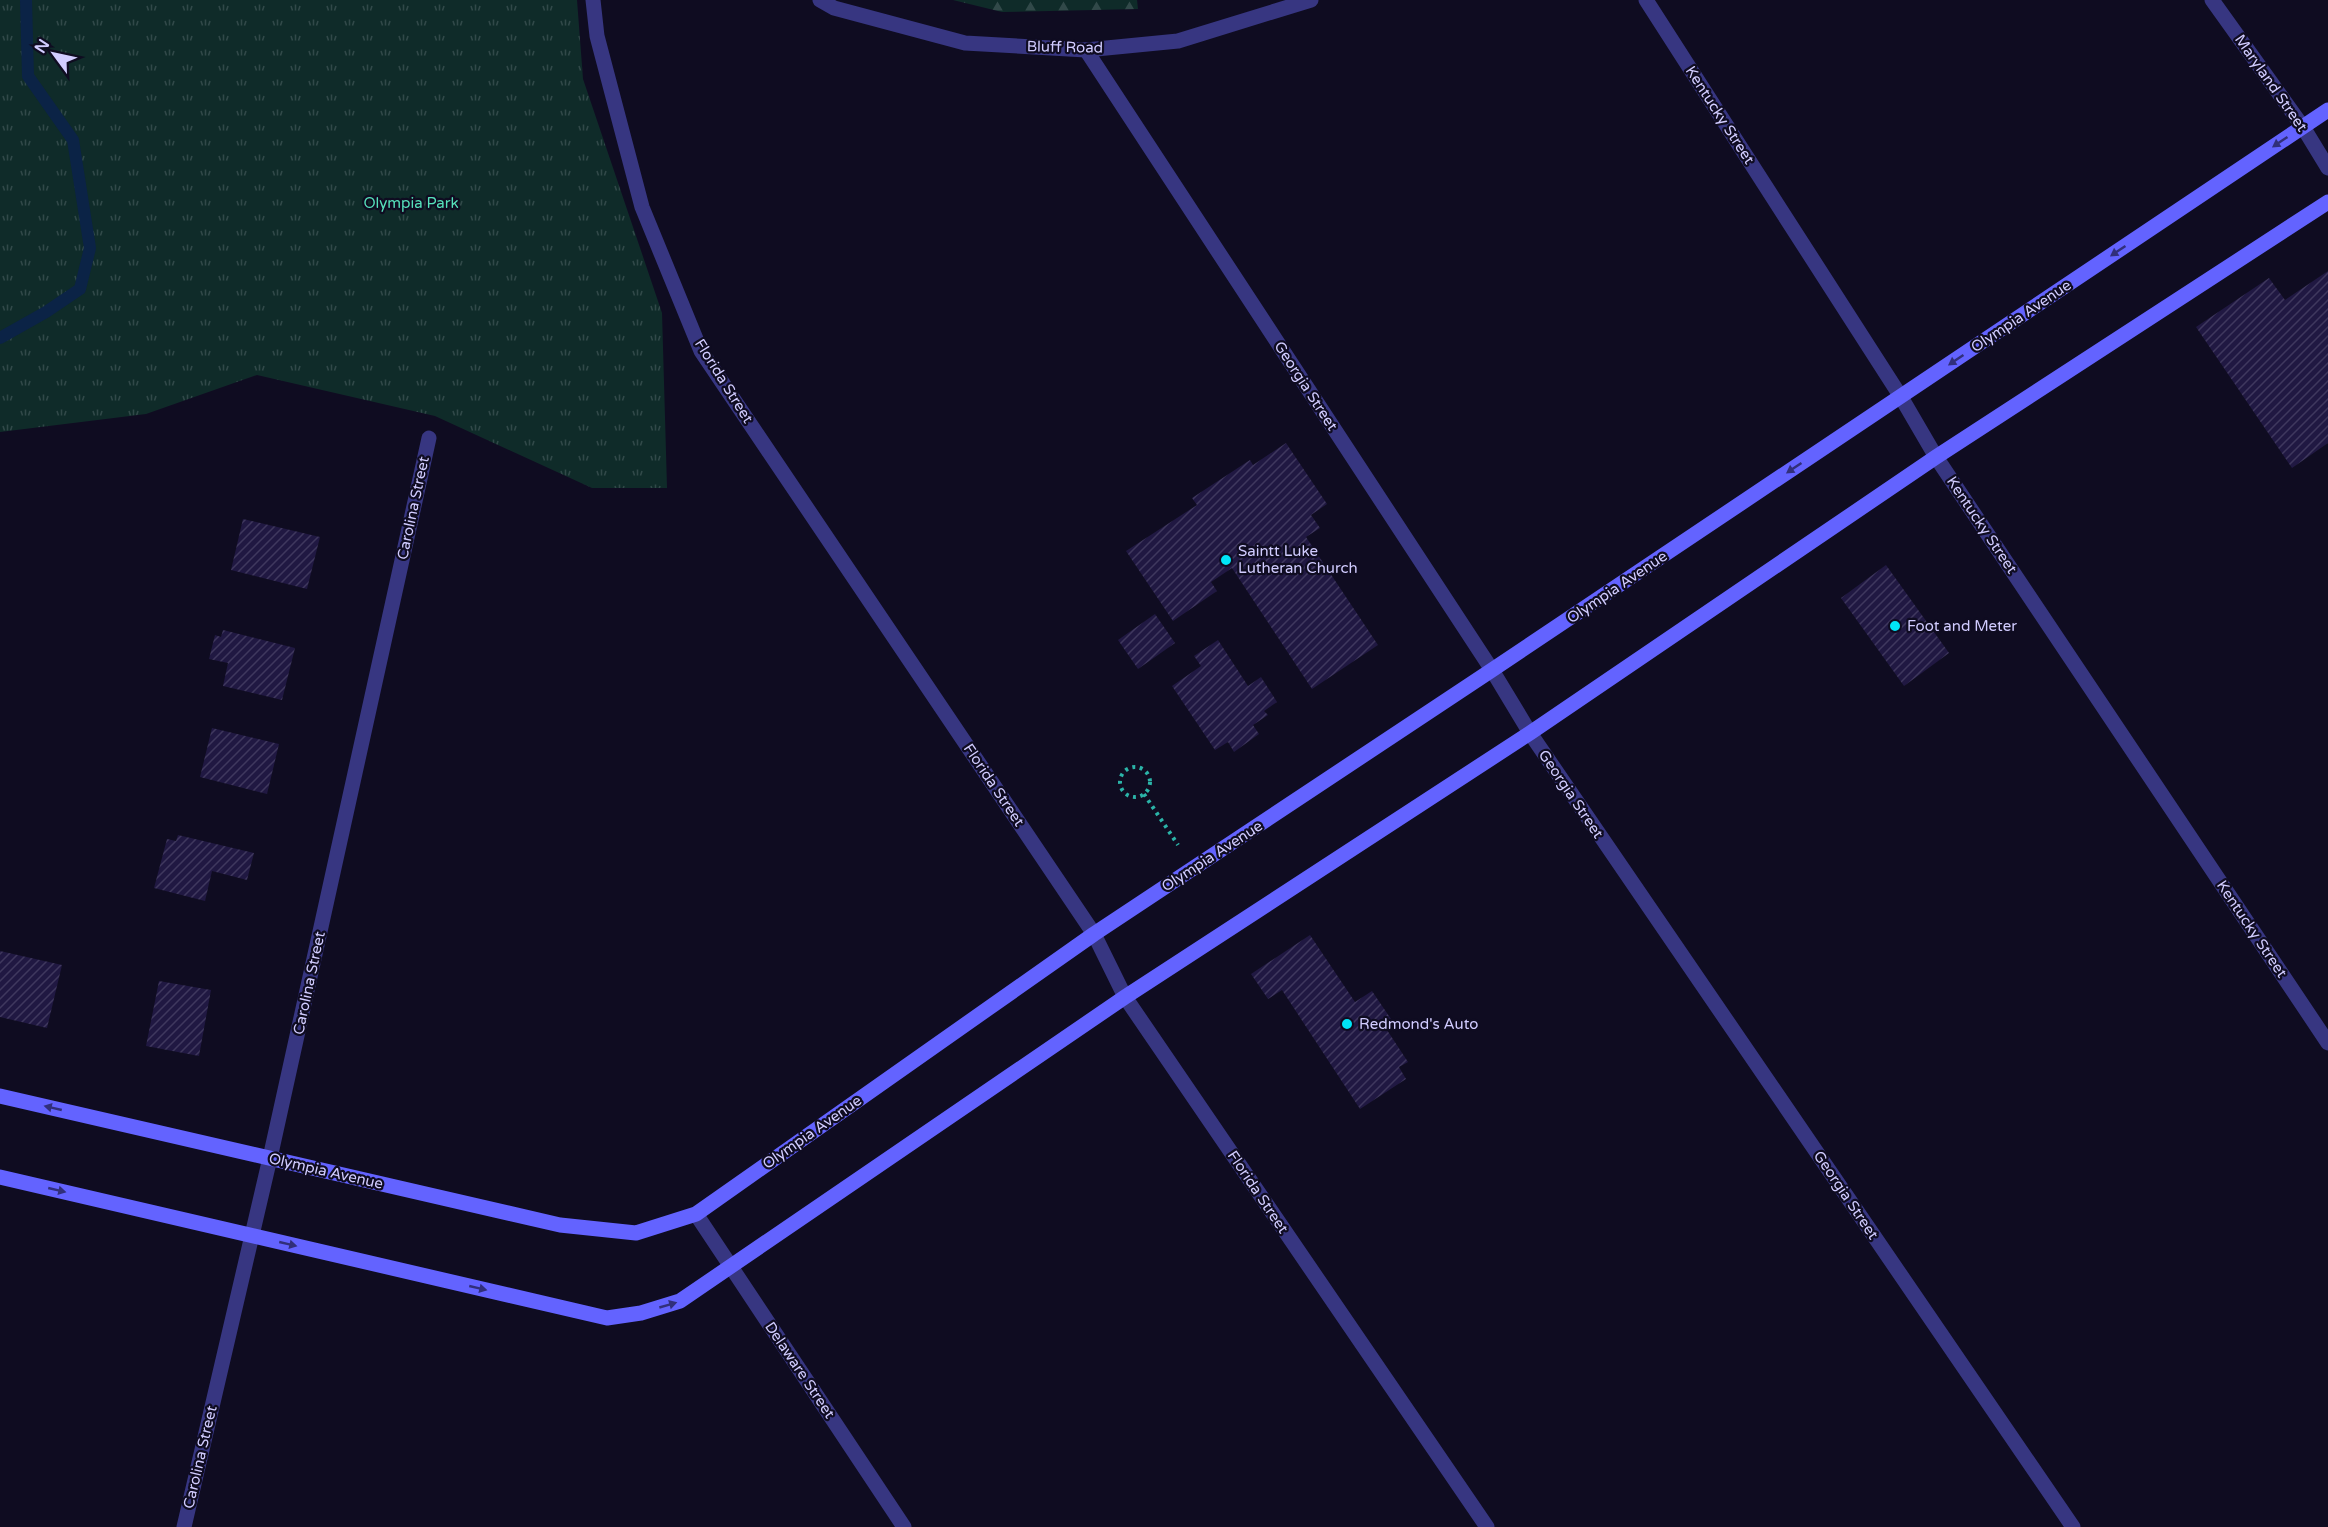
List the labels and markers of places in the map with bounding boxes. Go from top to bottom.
place label: Saintt Luke Lutheran Church [1238,542,1358,577]
marker: Saintt Luke Lutheran Church [1219,553,1233,567]
place label: Foot and Meter [1907,617,2017,635]
marker: Foot and Meter [1888,619,1902,633]
place label: Redmond's Auto [1359,1015,1478,1033]
marker: Redmond's Auto [1340,1017,1354,1031]

